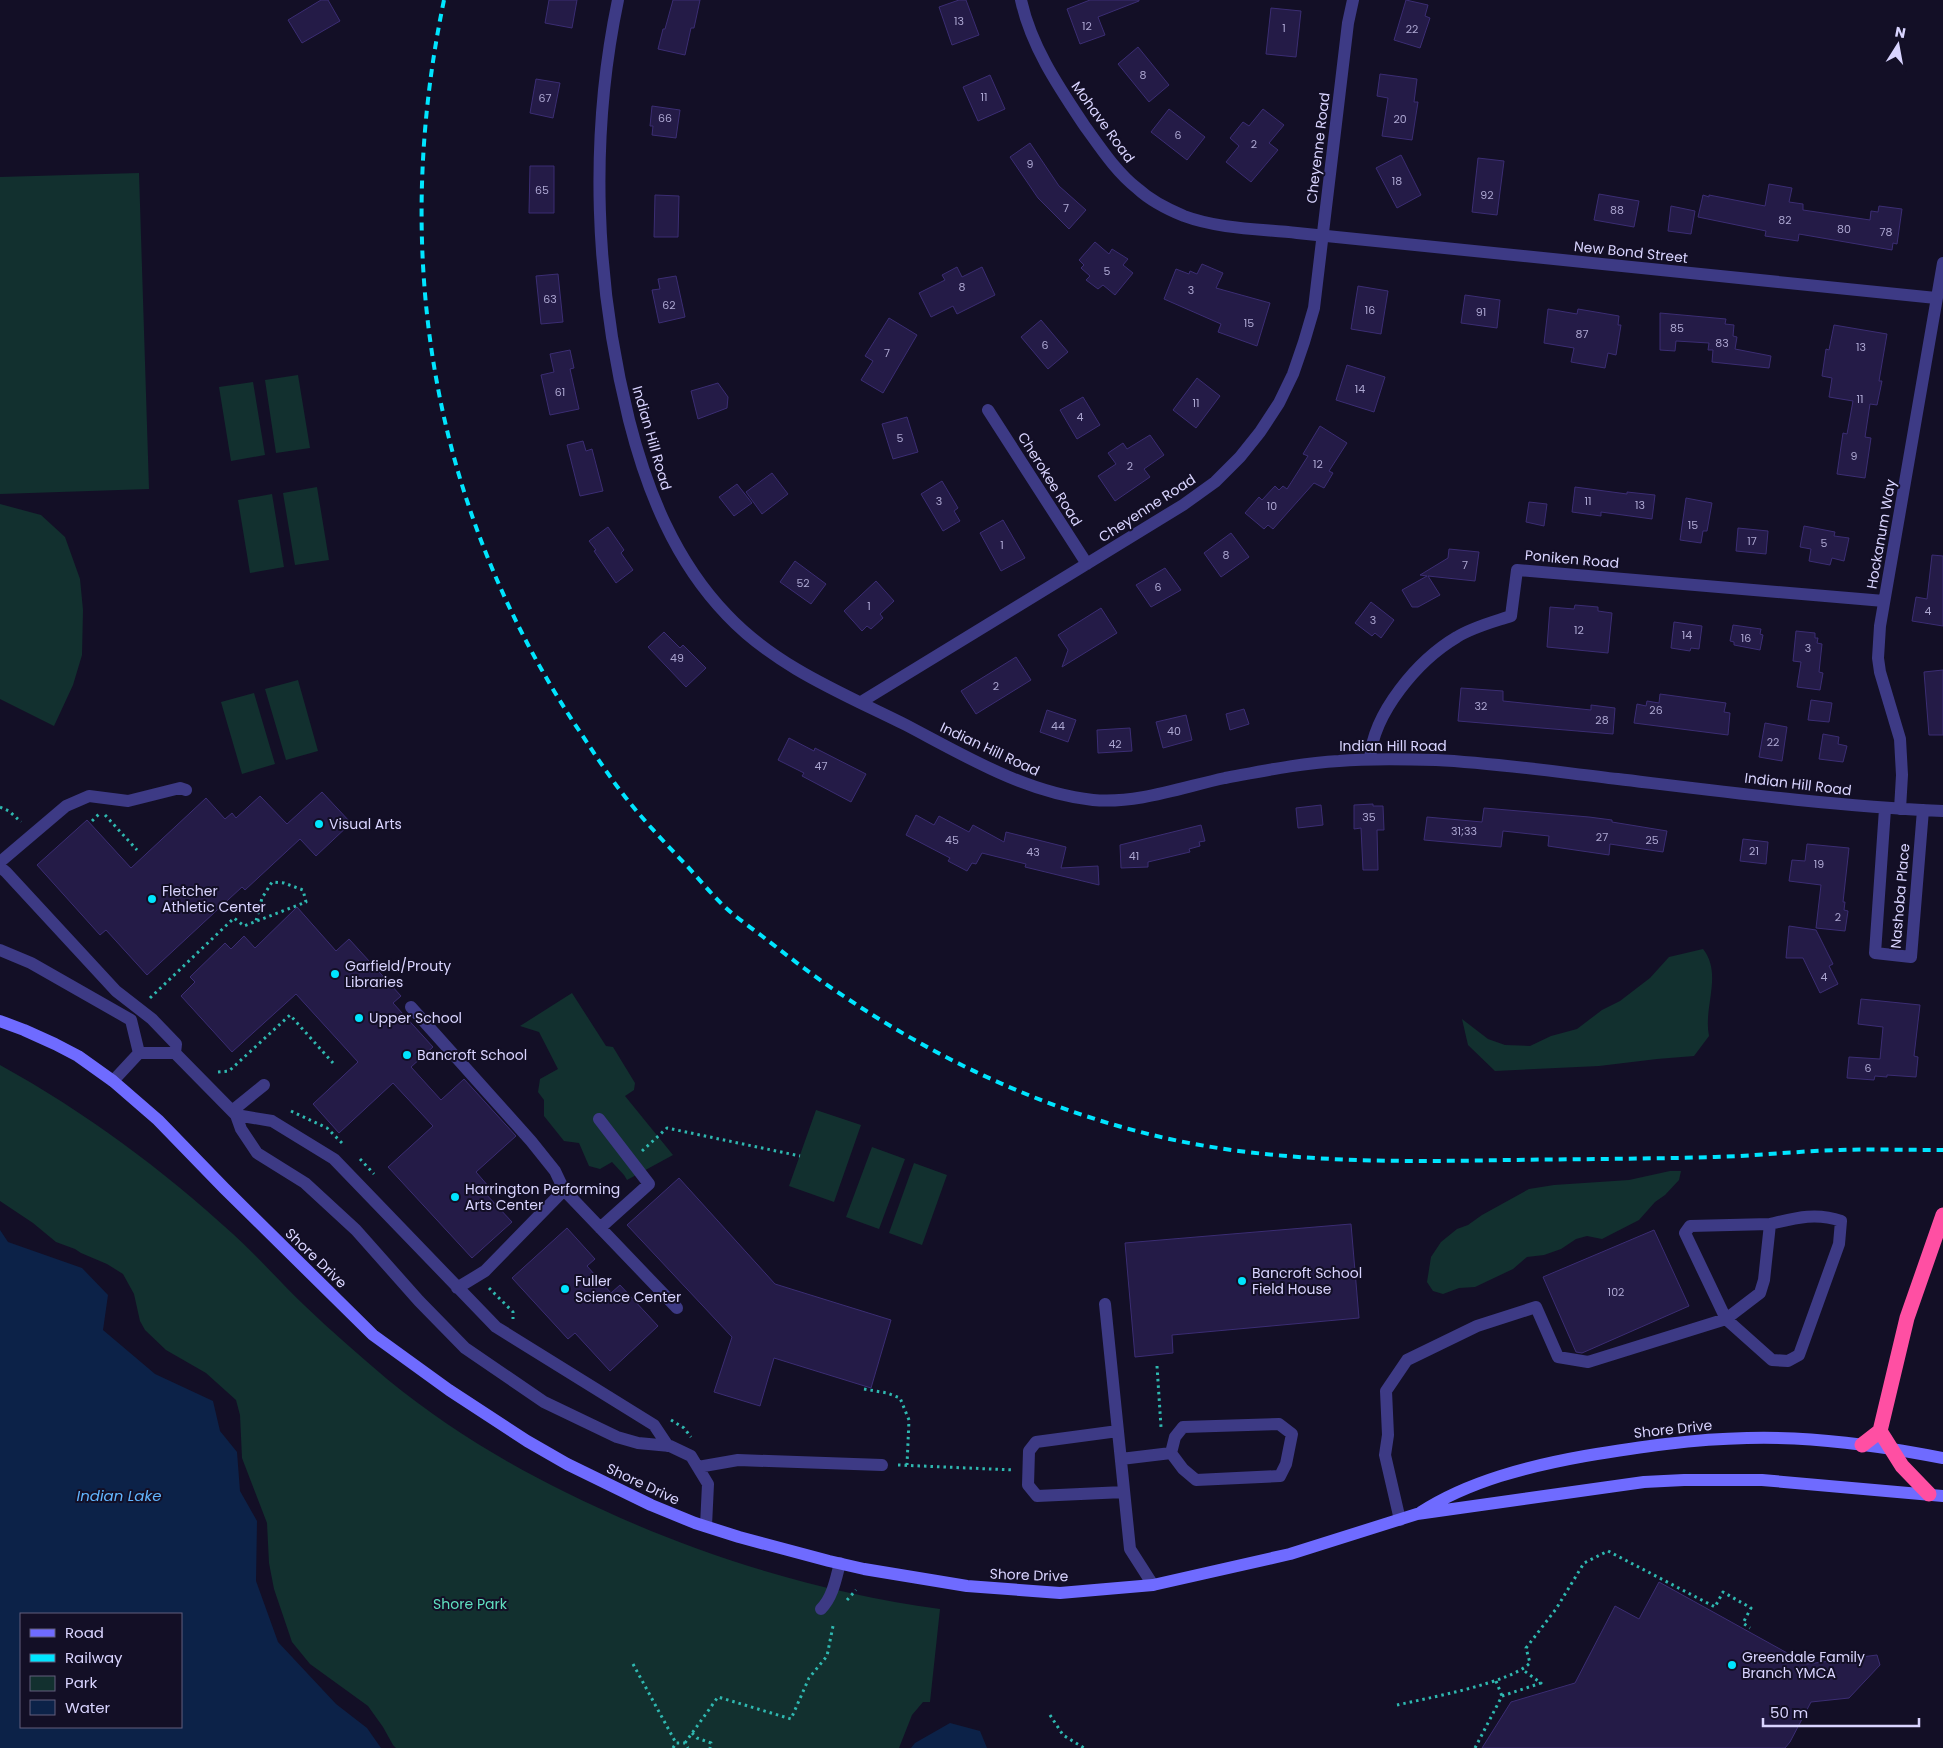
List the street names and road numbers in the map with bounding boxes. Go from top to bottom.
street label: Mohave Road [1067,77,1139,167]
street label: Cheyenne Road [1301,91,1335,205]
street label: New Bond Street [1573,236,1689,268]
street label: Indian Hill Road [628,384,676,492]
street label: Cherokee Road [1013,428,1087,530]
street label: Cheyenne Road [1095,469,1199,547]
street label: Hockanum Way [1862,478,1900,590]
street label: Poniken Road [1524,545,1620,573]
street label: Indian Hill Road [937,717,1043,781]
street label: Indian Hill Road [1339,736,1447,756]
street label: Indian Hill Road [1743,768,1853,800]
street label: Nashoba Place [1885,842,1915,949]
street label: Shore Drive [281,1223,352,1293]
street label: Shore Drive [1633,1415,1714,1443]
street label: Shore Drive [603,1458,683,1510]
street label: Shore Drive [989,1564,1069,1586]

